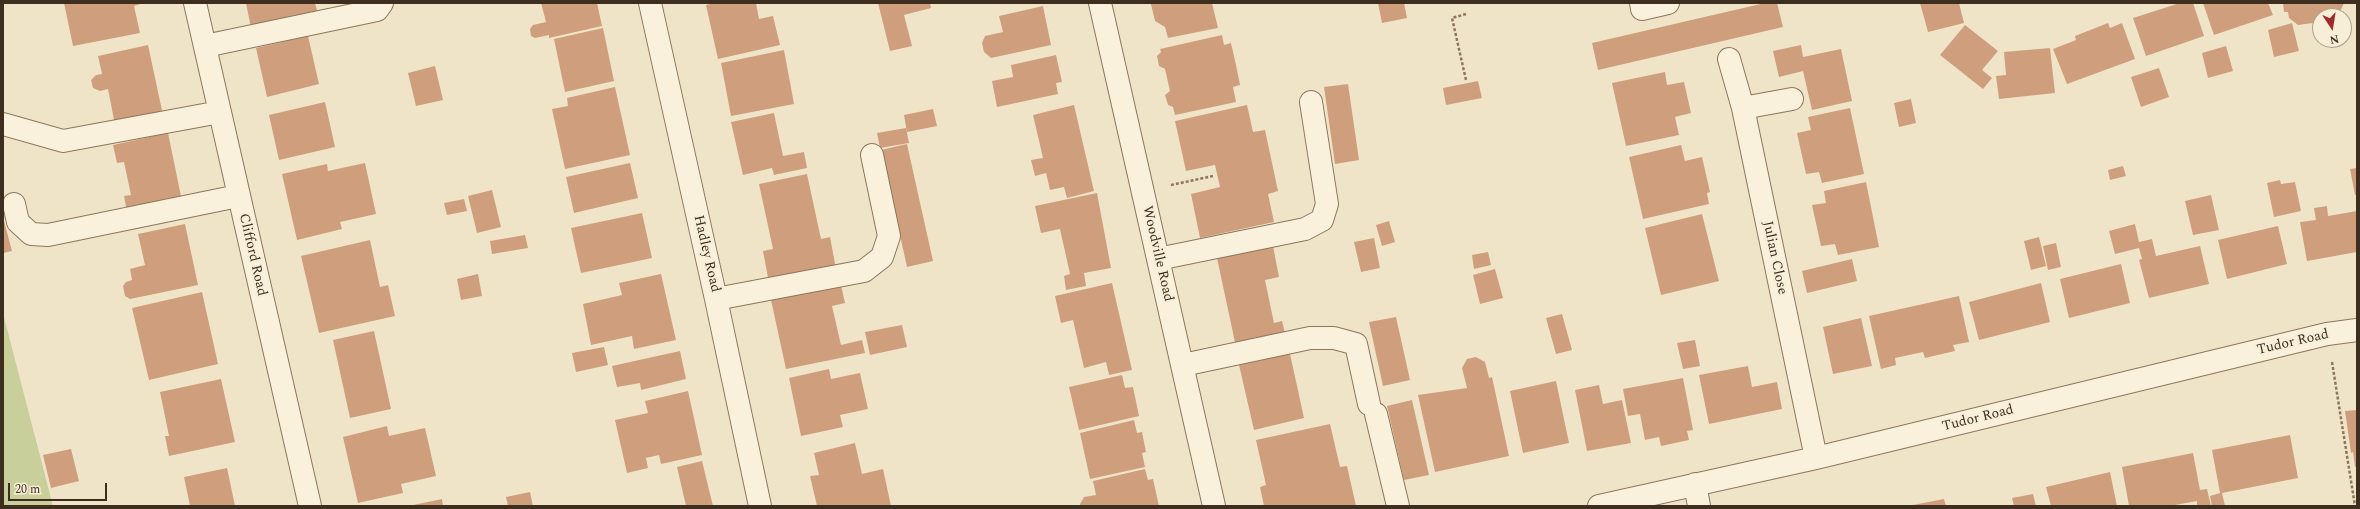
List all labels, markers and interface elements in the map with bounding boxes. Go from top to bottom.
north arrow [2312,8,2352,48]
text: N [2328,30,2341,48]
street label: Woodville Road [1138,205,1176,303]
street label: Clifford Road [234,212,270,298]
street label: Hadley Road [689,214,723,294]
street label: Julian Close [1758,220,1790,296]
street label: Tudor Road [2255,327,2331,359]
street label: Tudor Road [1940,402,2016,436]
scale bar [10,475,109,501]
text: 20 m [15,480,40,499]

